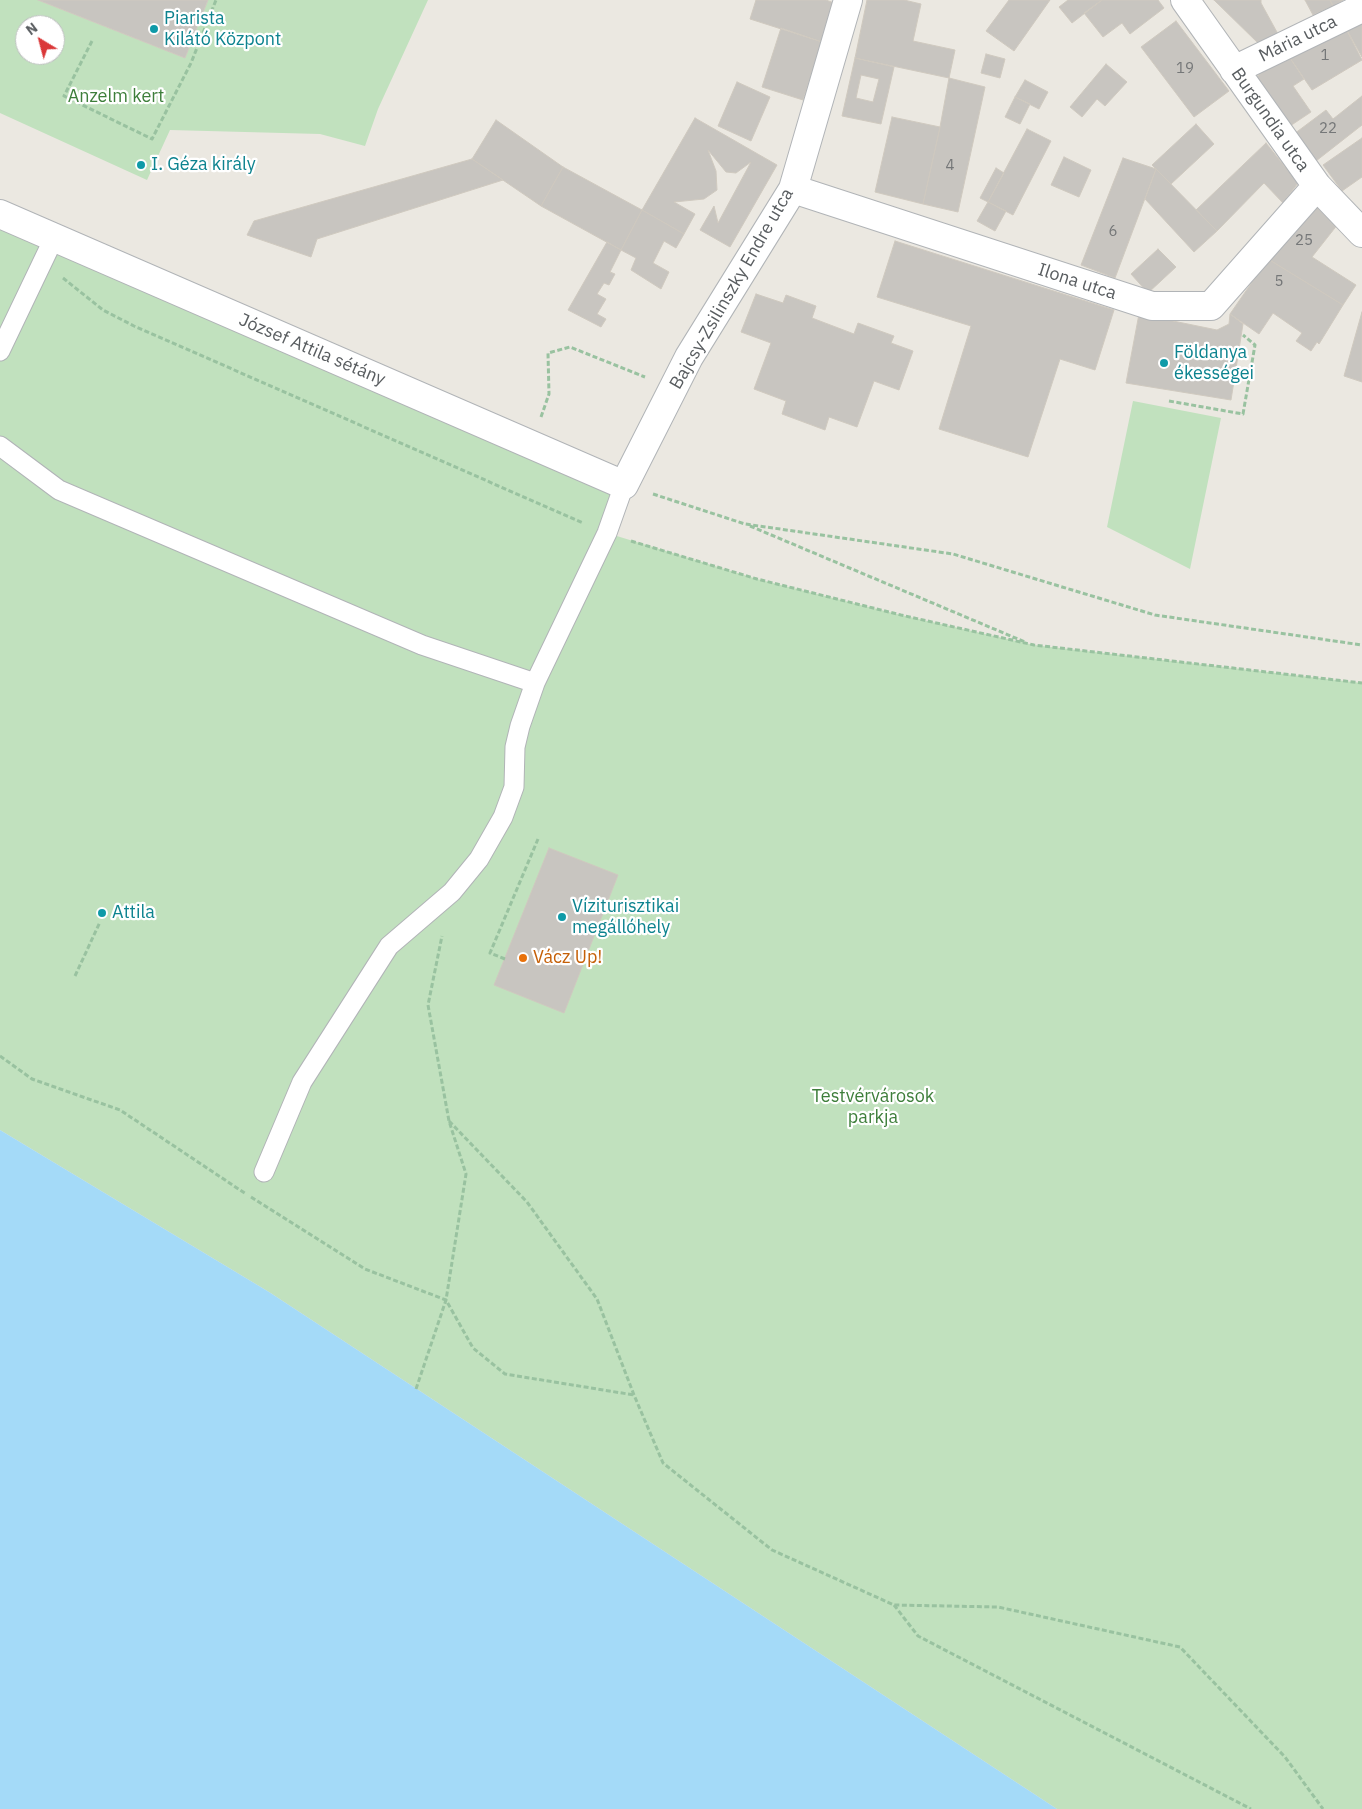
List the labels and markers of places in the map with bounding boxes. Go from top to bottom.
place label: Piarista Kilátó Központ [164,8,281,50]
marker: Piarista Kilátó Központ [148,23,160,35]
place label: I. Géza király [151,154,256,176]
marker: I. Géza király [135,159,147,171]
place label: Földanya ékességei [1174,342,1254,384]
marker: Földanya ékességei [1158,357,1170,369]
place label: Víziturisztikai megállóhely [572,896,679,939]
place label: Attila [112,902,155,924]
marker: Attila [96,907,108,919]
marker: Víziturisztikai megállóhely [556,911,568,923]
place label: Vácz Up! [533,947,602,969]
marker: Vácz Up! [517,952,529,964]

